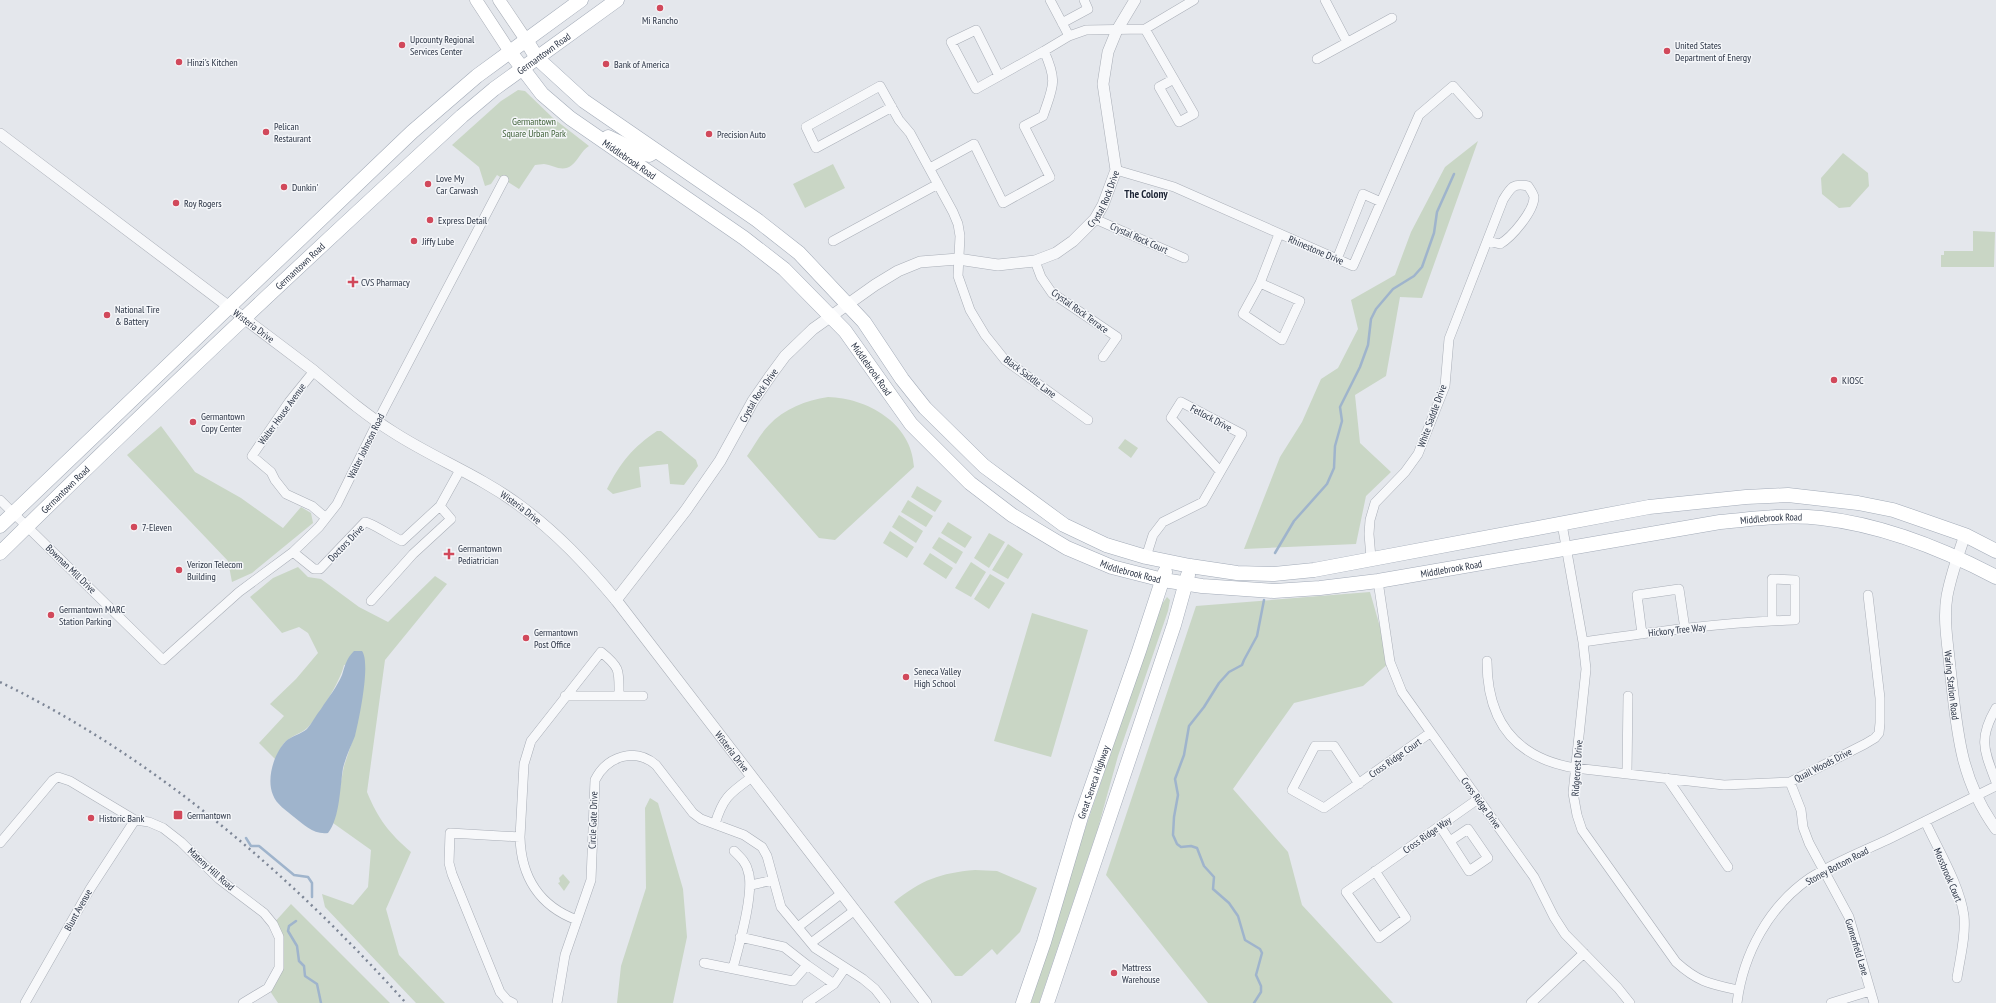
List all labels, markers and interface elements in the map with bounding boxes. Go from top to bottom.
marker: Mi Rancho [655,3,665,13]
place label: Mi Rancho [642,14,678,27]
street label: Germantown Road [514,29,573,77]
place label: Upcounty Regional Services Center [410,33,475,58]
place label: United States Department of Energy [1675,39,1751,64]
marker: Upcounty Regional Services Center [397,40,407,50]
marker: United States Department of Energy [1662,46,1672,56]
place label: Hinzi's Kitchen [187,56,238,69]
marker: Hinzi's Kitchen [174,57,184,67]
place label: Bank of America [614,58,669,71]
marker: Bank of America [601,59,611,69]
park label: Germantown Square Urban Park [502,115,566,140]
place label: Pelican Restaurant [274,120,311,145]
marker: Pelican Restaurant [261,127,271,137]
place label: Precision Auto [717,128,766,141]
marker: Precision Auto [704,129,714,139]
street label: Middlebrook Road [600,136,659,182]
street label: Crystal Rock Drive [1084,168,1122,230]
place label: Love My Car Carwash [436,172,478,197]
marker: Love My Car Carwash [423,179,433,189]
place label: Dunkin' [292,181,318,194]
marker: Dunkin' [279,182,289,192]
district label: The Colony [1124,187,1168,201]
place label: Roy Rogers [184,197,222,210]
marker: Roy Rogers [171,198,181,208]
place label: Express Detail [438,214,488,227]
marker: Express Detail [425,215,435,225]
street label: Crystal Rock Court [1108,219,1170,257]
street label: Rhinestone Drive [1286,232,1346,268]
place label: Jiffy Lube [421,235,454,248]
marker: Jiffy Lube [409,236,419,246]
street label: Germantown Road [272,240,327,292]
place label: CVS Pharmacy [361,276,410,289]
marker: CVS Pharmacy [348,277,358,287]
street label: Crystal Rock Terrace [1049,286,1111,336]
place label: National Tire & Battery [115,303,160,328]
street label: Wisteria Drive [231,306,277,345]
marker: National Tire & Battery [102,310,112,320]
street label: Middlebrook Road [848,340,895,398]
street label: Black Saddle Lane [1001,353,1059,401]
street label: Crystal Rock Drive [736,365,780,424]
place label: KIOSC [1842,374,1864,387]
marker: KIOSC [1829,375,1839,385]
street label: Walter House Avenue [255,381,309,447]
street label: White Saddle Drive [1415,383,1449,449]
street label: Fetlock Drive [1188,402,1234,434]
place label: Germantown Copy Center [201,410,245,435]
street label: Walter Johnson Road [345,411,387,481]
marker: Germantown Copy Center [188,417,198,427]
street label: Germantown Road [38,463,92,516]
street label: Wisteria Drive [498,488,545,527]
street label: Middlebrook Road [1739,510,1802,527]
place label: 7-Eleven [142,521,172,534]
marker: 7-Eleven [129,522,139,532]
street label: Doctors Drive [325,522,367,564]
street label: Bowman Mill Drive [43,542,99,596]
place label: Germantown Pediatrician [458,542,502,567]
marker: Germantown Pediatrician [443,548,455,560]
street label: Middlebrook Road [1098,556,1162,586]
street label: Middlebrook Road [1419,557,1483,580]
place label: Verizon Telecom Building [186,558,242,583]
marker: Verizon Telecom Building [174,565,184,575]
place label: Germantown MARC Station Parking [59,603,126,628]
marker: Germantown MARC Station Parking [46,610,56,620]
street label: Hickory Tree Way [1648,620,1707,639]
place label: Germantown Post Office [534,626,578,651]
marker: Germantown Post Office [521,633,531,643]
street label: Waring Station Road [1942,650,1962,721]
place label: Seneca Valley High School [914,665,961,690]
marker: Seneca Valley High School [901,672,911,682]
street label: Wisteria Drive [712,728,752,774]
street label: Cross Ridge Court [1366,735,1424,781]
street label: Ridgecrest Drive [1569,739,1585,797]
street label: Great Seneca Highway [1074,743,1112,821]
street label: Quail Woods Drive [1792,745,1854,785]
street label: Cross Ridge Drive [1458,775,1504,831]
street label: Circle Gate Drive [585,791,601,849]
marker: Germantown [172,809,184,821]
place label: Germantown [187,809,231,822]
place label: Historic Bank [99,812,144,825]
marker: Historic Bank [86,813,96,823]
street label: Cross Ridge Way [1400,813,1454,856]
street label: Stoney Bottom Road [1803,844,1871,888]
street label: Mateny Hill Road [185,845,237,893]
street label: Mossbrook Court [1931,846,1965,904]
street label: Blunt Avenue [61,887,95,933]
street label: Gunnerfield Lane [1842,917,1872,977]
place label: Mattress Warehouse [1122,961,1160,986]
marker: Mattress Warehouse [1109,968,1119,978]

